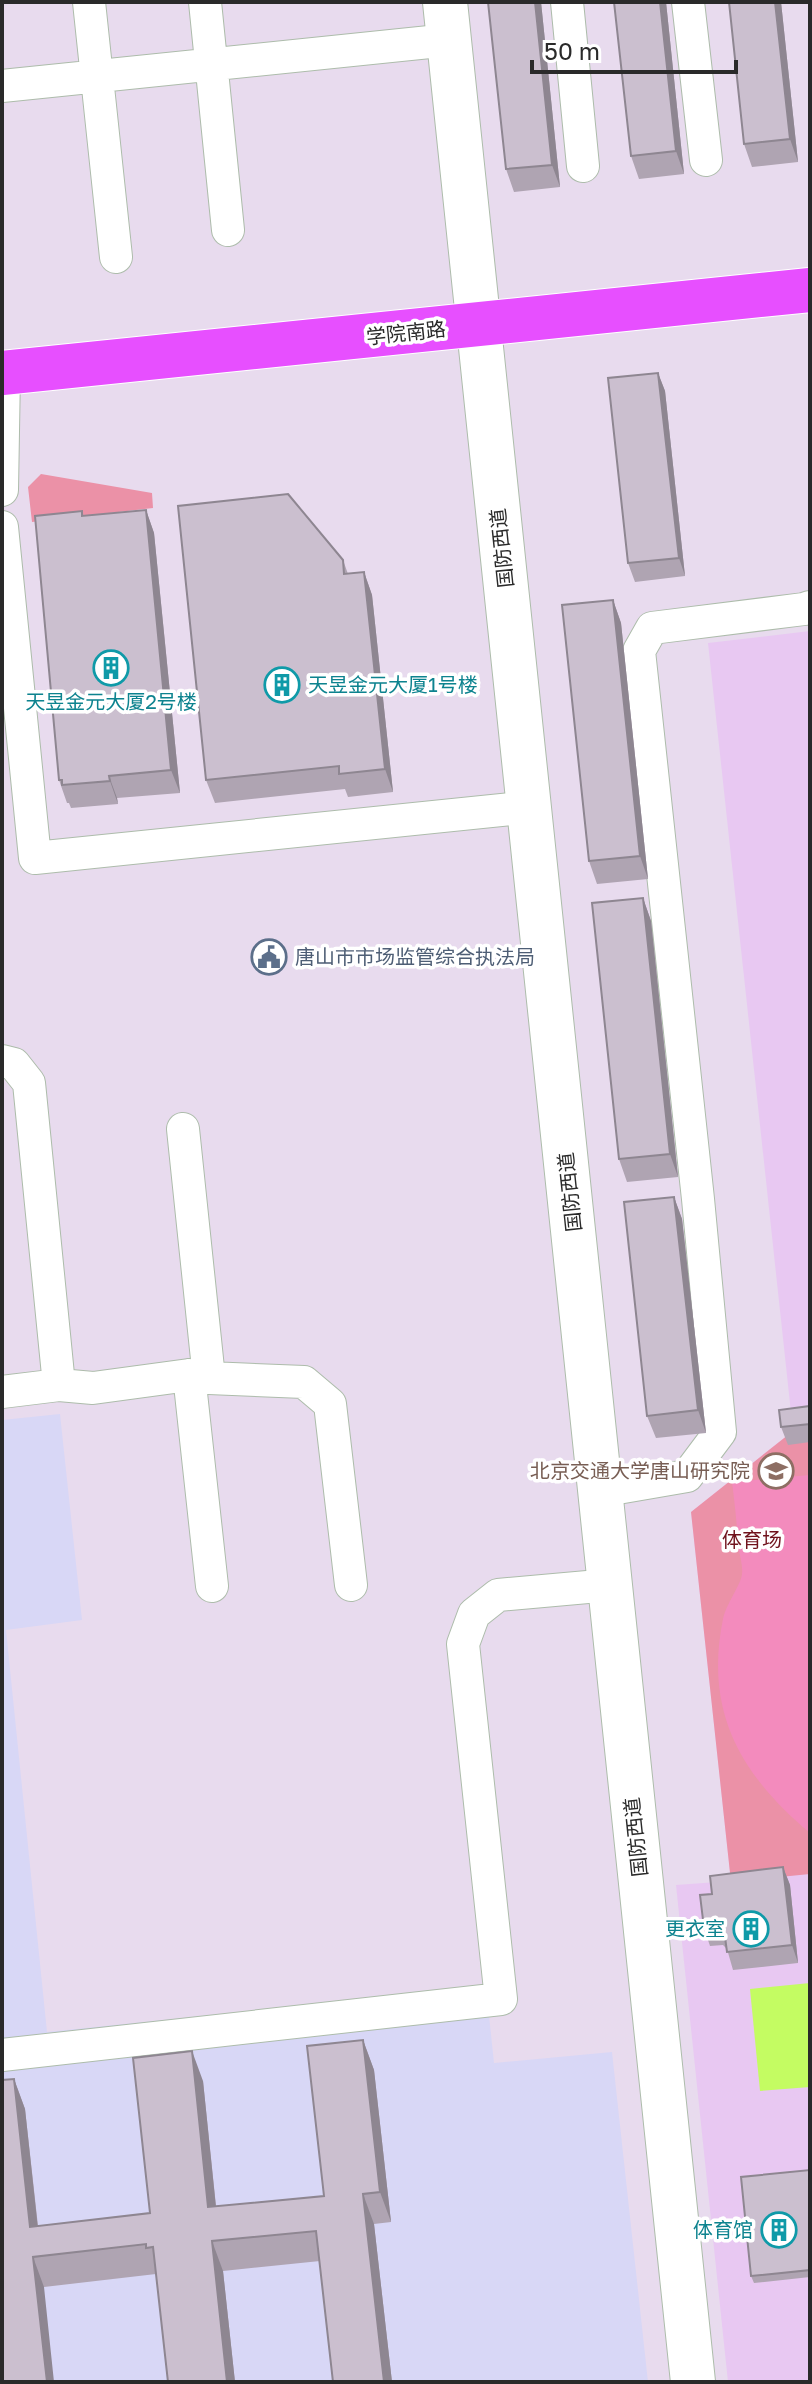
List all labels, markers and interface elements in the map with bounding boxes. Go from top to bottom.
scale bar [532,24,736,74]
text: 50 m [544,36,600,65]
street label: 学院南路 [365,316,447,348]
street label: 国防西道 [485,507,517,589]
building icon: 天昱金元大厦2号楼 [92,649,130,687]
building icon: 天昱金元大厦1号楼 [263,666,301,704]
place label: 天昱金元大厦1号楼 [308,672,478,696]
place label: 天昱金元大厦2号楼 [25,689,197,713]
public building icon: 唐山市市场监管综合执法局 [250,938,288,976]
place label: 唐山市市场监管综合执法局 [295,944,535,968]
street label: 国防西道 [553,1151,585,1233]
school or university icon: 北京交通大学唐山研究院 [757,1452,795,1490]
place label: 北京交通大学唐山研究院 [530,1458,750,1482]
park label: 体育场 [722,1527,782,1551]
street label: 国防西道 [619,1796,651,1878]
building icon: 更衣室 [732,1910,770,1948]
place label: 更衣室 [665,1916,725,1940]
building icon: 体育馆 [760,2211,798,2249]
place label: 体育馆 [693,2217,753,2241]

